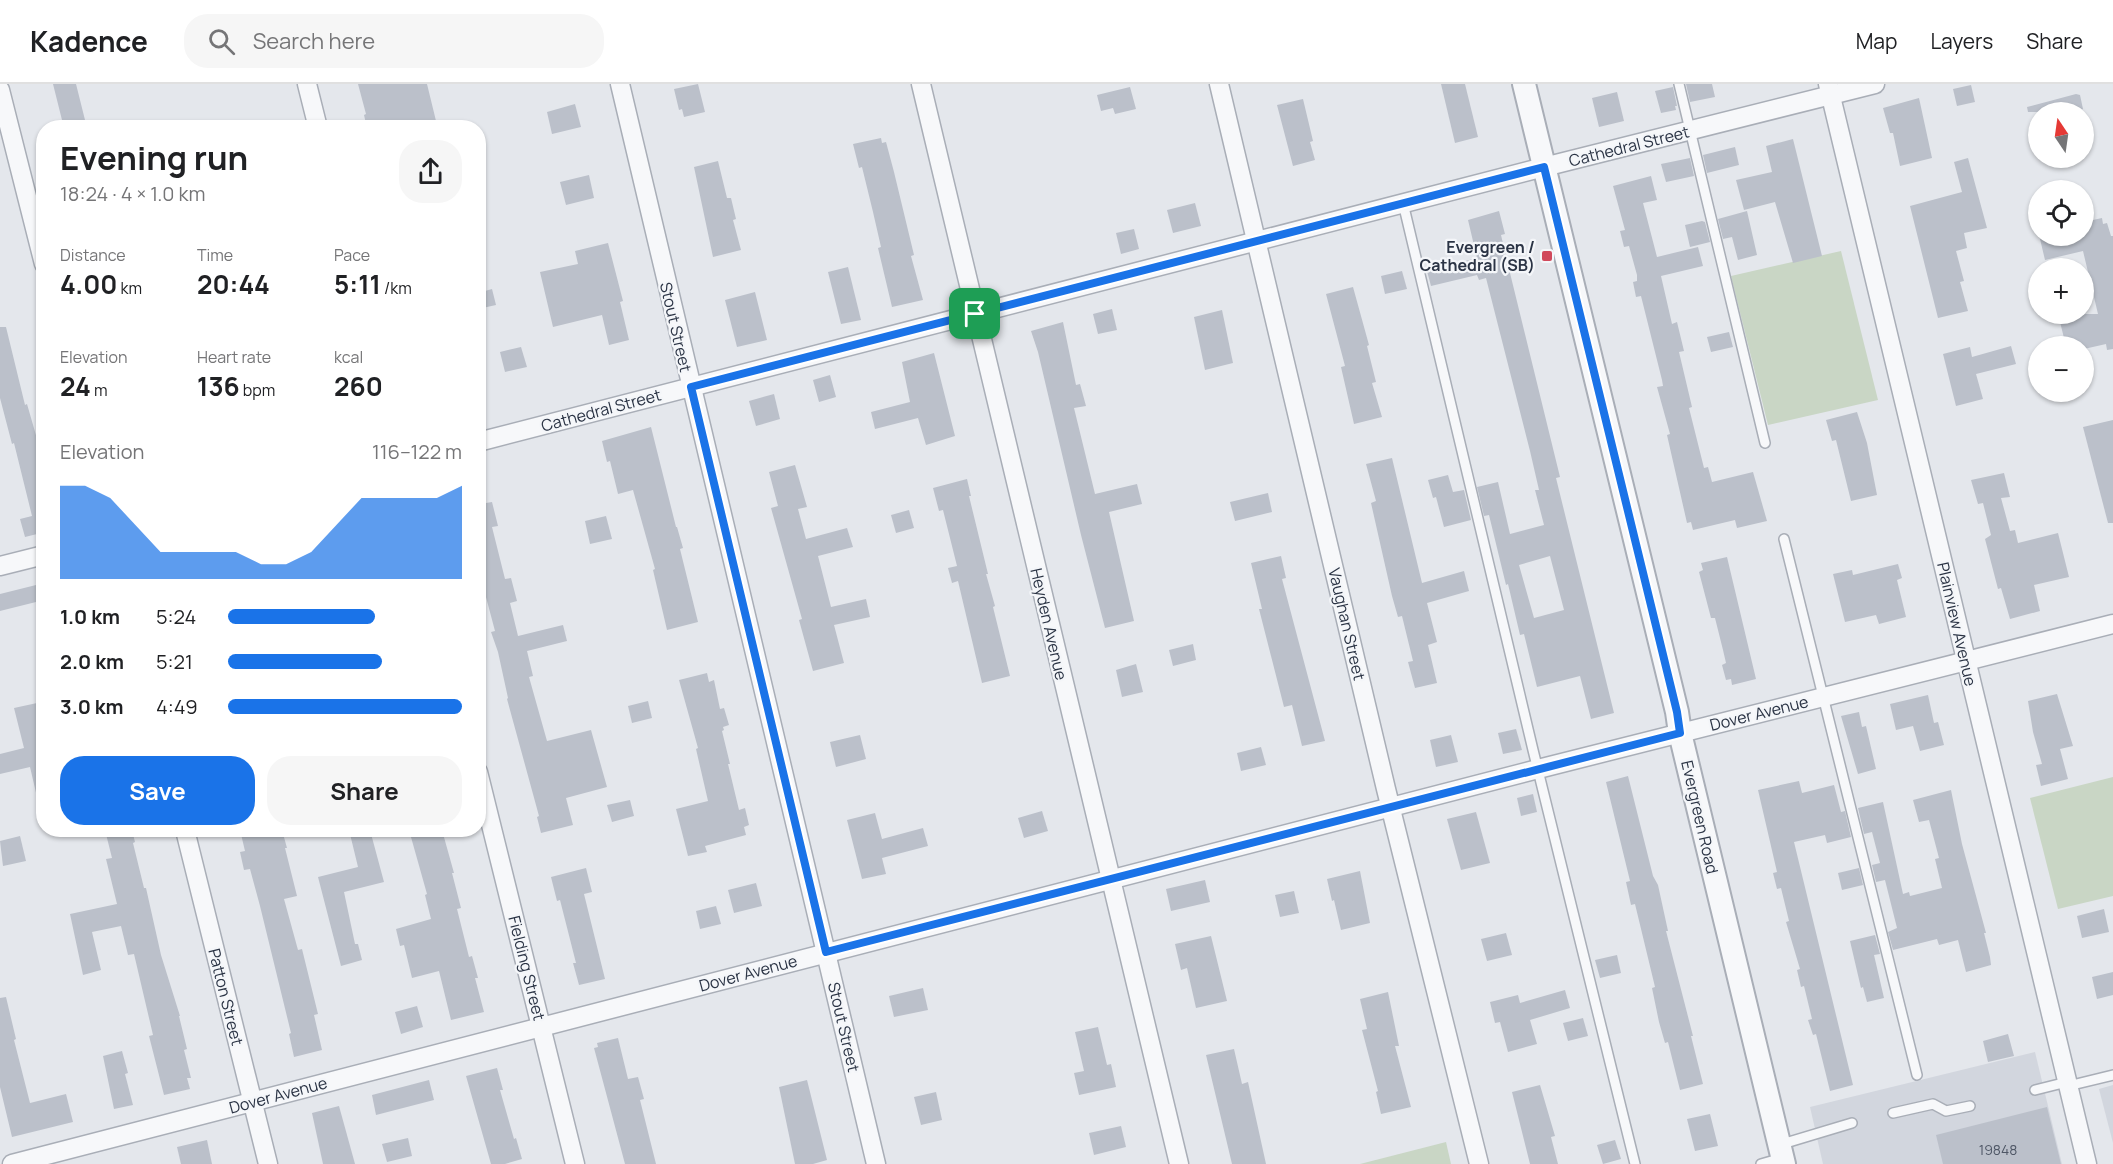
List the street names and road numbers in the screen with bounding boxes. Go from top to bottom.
street label: Cathedral Street [1566,120,1692,172]
street label: Stout Street [655,280,697,374]
street label: Cathedral Street [539,383,663,437]
street label: Plainview Avenue [1932,560,1982,688]
street label: Heyden Avenue [1025,566,1073,682]
street label: Vaughan Street [1323,566,1371,682]
street label: Dover Avenue [1707,690,1811,736]
street label: Evergreen Road [1676,758,1724,876]
street label: Fielding Street [503,913,551,1023]
street label: Patton Street [203,946,249,1048]
street label: Dover Avenue [696,949,800,997]
street label: Stout Street [823,980,865,1074]
street label: Dover Avenue [226,1071,330,1119]

